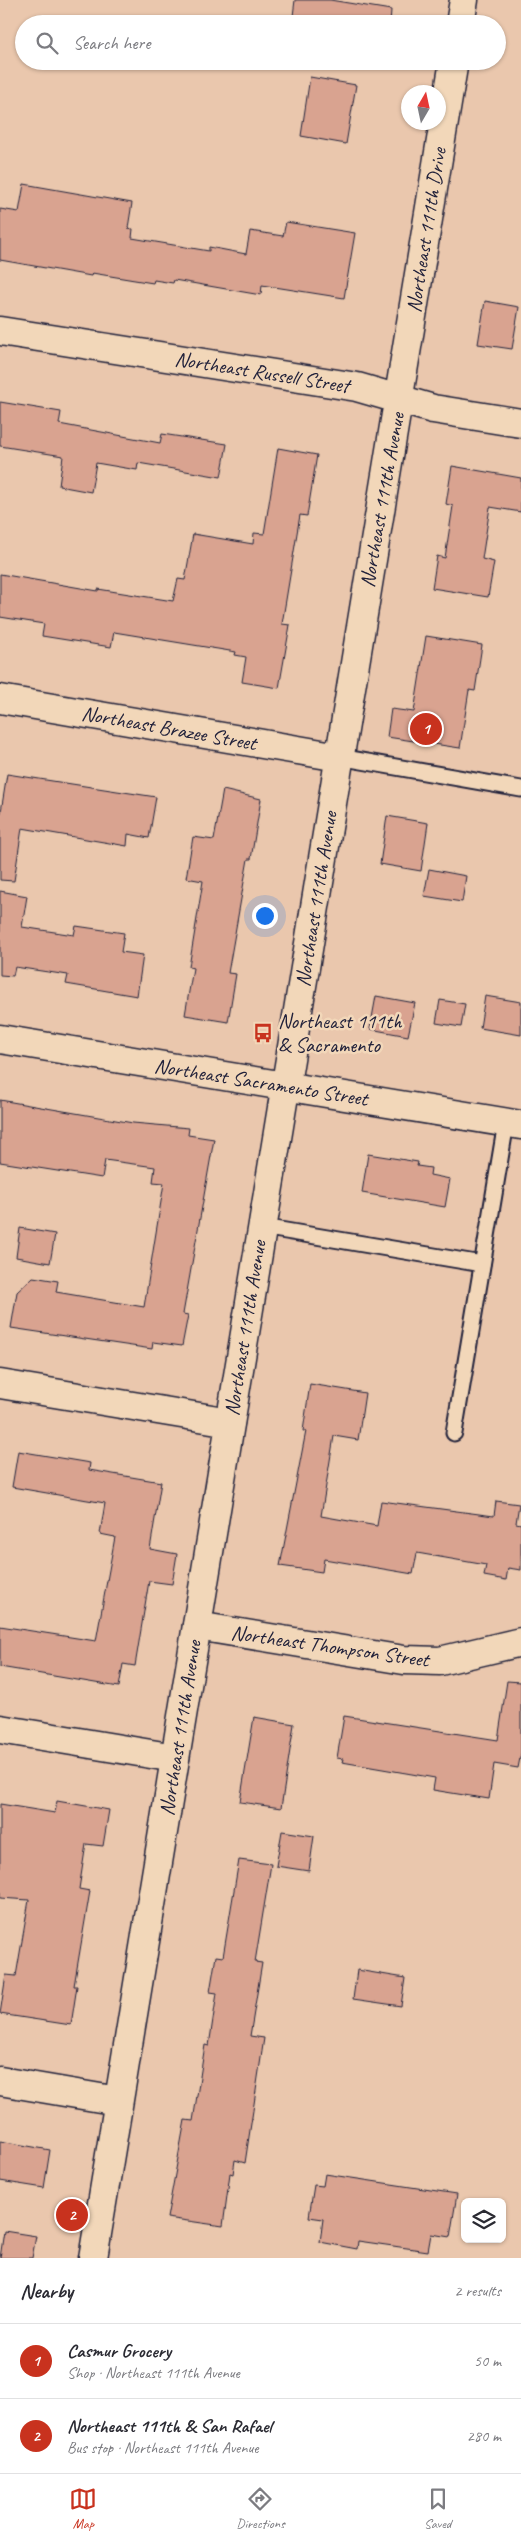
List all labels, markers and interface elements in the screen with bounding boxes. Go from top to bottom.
search box [15,15,506,70]
icon: search [33,29,61,57]
text: Search here [73,31,150,55]
north arrow [401,85,446,130]
street label: Northeast 111th Drive [400,145,452,314]
street label: Northeast Russell Street [173,345,354,399]
street label: Northeast 111th Avenue [354,409,410,589]
street label: Northeast Brazee Street [80,700,260,757]
pin: 1 [410,710,442,748]
street label: Northeast 111th Avenue [289,808,343,988]
your location [252,903,278,929]
place label: Northeast 111th & Sacramento [278,1008,403,1058]
bus stop icon: Northeast 111th & Sacramento [252,1022,274,1044]
street label: Northeast Sacramento Street [153,1052,372,1112]
street label: Northeast 111th Avenue [218,1237,272,1417]
street label: Northeast Thompson Street [229,1619,433,1673]
street label: Northeast 111th Avenue [153,1637,207,1817]
pin: 2 [56,2196,88,2234]
map controls [461,2198,506,2243]
button: layers [461,2198,506,2243]
text: Nearby [20,2278,73,2304]
text: 2 results [454,2281,501,2301]
text: Casmur Grocery [67,2339,171,2363]
text: 1 [32,2351,40,2371]
text: 50 m [474,2351,501,2371]
text: Shop · Northeast 111th Avenue [67,2363,240,2383]
text: Northeast 111th & San Rafael [67,2414,272,2438]
text: 2 [32,2426,40,2446]
text: 280 m [467,2426,501,2446]
text: Bus stop · Northeast 111th Avenue [67,2438,259,2458]
tab: Map [69,2485,97,2532]
tab: Directions [236,2485,285,2532]
tab: Saved [424,2485,452,2532]

